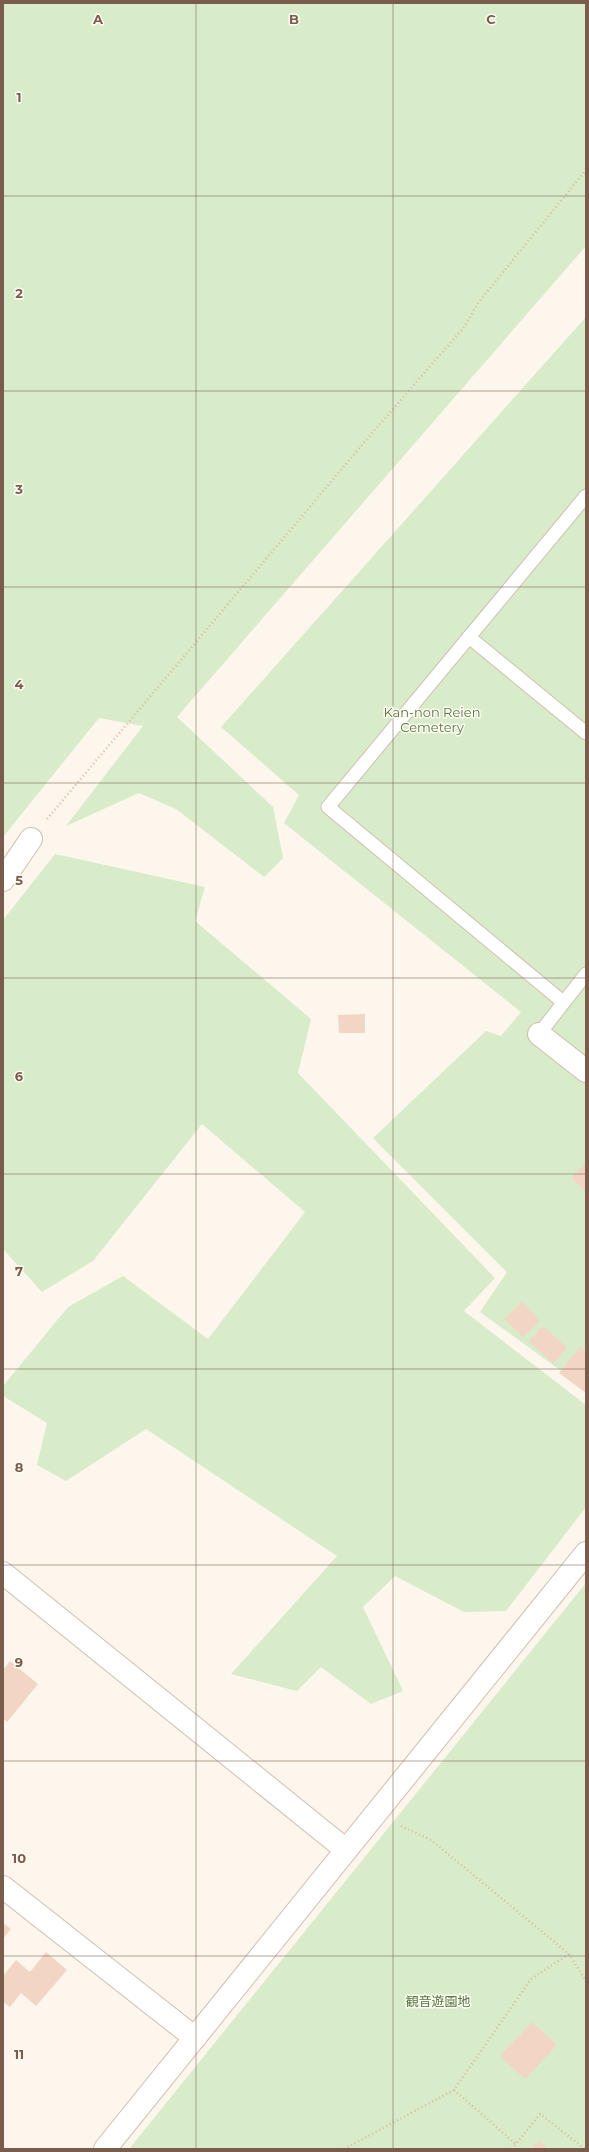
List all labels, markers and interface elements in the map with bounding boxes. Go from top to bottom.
text: A [92,11,104,27]
text: B [289,11,299,27]
text: C [486,11,496,27]
text: 1 [16,89,22,105]
text: 2 [15,285,23,301]
text: 3 [14,481,23,497]
text: 4 [15,676,24,692]
park label: Kan-non Reien Cemetery [383,704,481,735]
text: 5 [15,872,23,888]
text: 6 [15,1068,24,1084]
text: 7 [15,1263,23,1279]
text: 8 [15,1459,24,1475]
text: 9 [15,1654,23,1670]
text: 10 [12,1850,26,1866]
park label: 観音遊園地 [405,1993,471,2009]
text: 11 [14,2046,24,2062]

